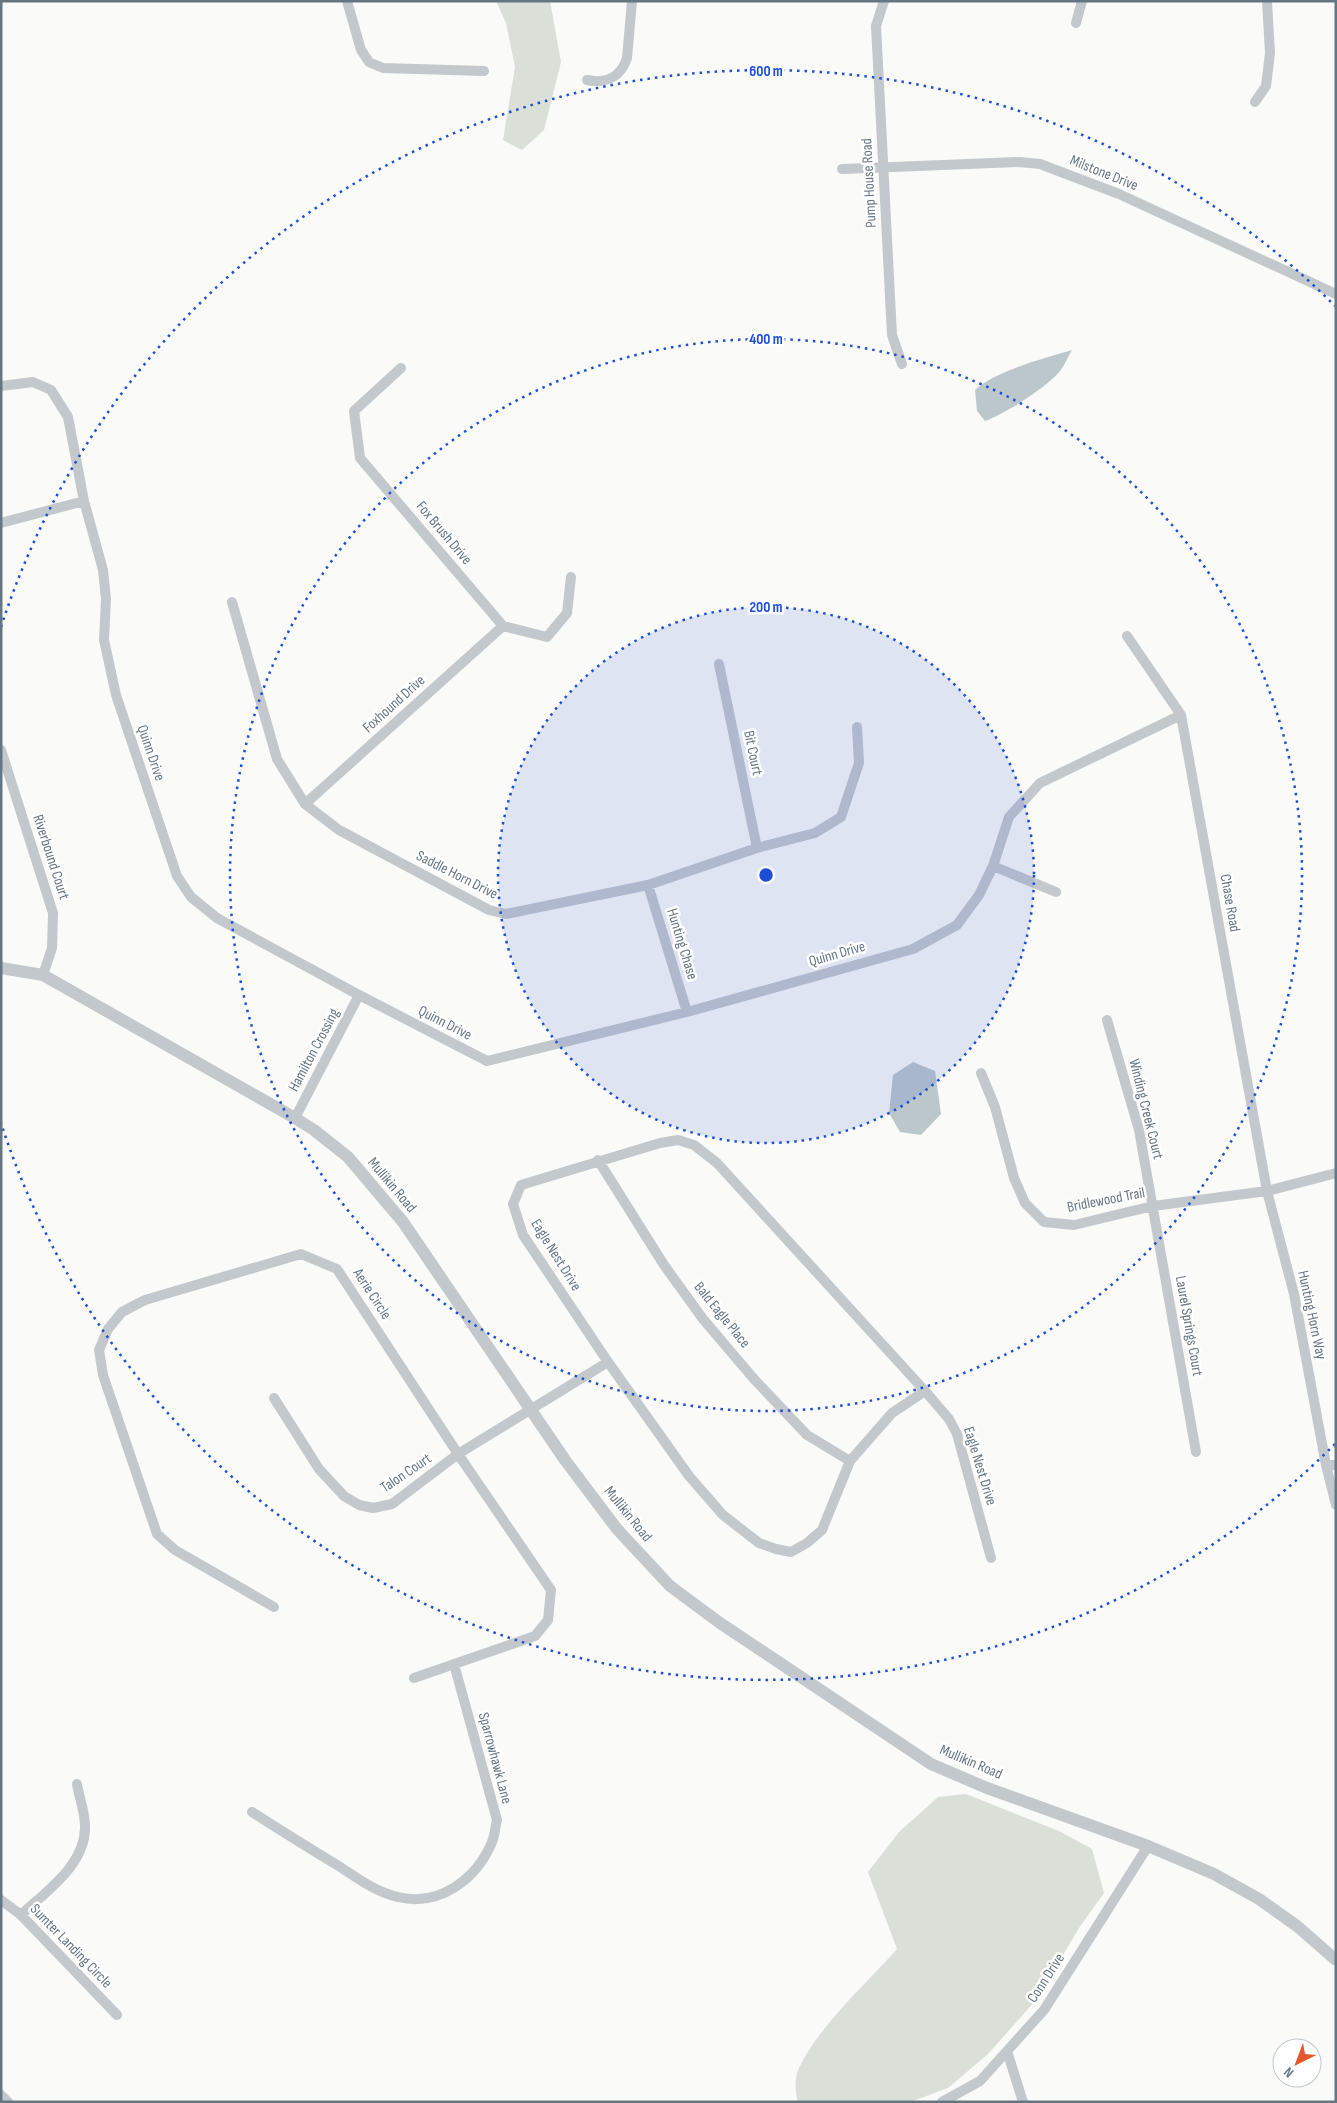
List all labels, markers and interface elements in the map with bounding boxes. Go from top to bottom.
text: 600 m [749,62,783,81]
street label: Pump House Road [857,138,881,228]
street label: Milstone Drive [1067,151,1141,195]
text: 400 m [749,330,783,349]
street label: Fox Brush Drive [412,497,476,569]
text: 200 m [749,598,783,617]
street label: Foxhound Drive [359,671,429,737]
street label: Quinn Drive [133,723,169,783]
street label: Bit Court [739,729,767,777]
street label: Riverbound Court [28,812,74,902]
street label: Saddle Horn Drive [413,846,501,904]
centre of rings [757,866,775,884]
street label: Chase Road [1216,873,1244,933]
street label: Hunting Chase [662,906,702,982]
street label: Quinn Drive [807,937,867,971]
street label: Quinn Drive [415,1001,475,1045]
street label: Hamilton Crossing [284,1005,344,1095]
street label: Winding Creek Court [1124,1057,1168,1162]
street label: Mullikin Road [363,1154,421,1216]
street label: Bridlewood Trail [1066,1183,1146,1217]
street label: Eagle Nest Drive [526,1216,586,1294]
street label: Aerie Circle [348,1264,396,1323]
street label: Hunting Horn Way [1293,1269,1331,1361]
street label: Laurel Springs Court [1171,1274,1207,1378]
street label: Bald Eagle Place [690,1278,754,1352]
street label: Eagle Nest Drive [959,1424,1001,1508]
street label: Talon Court [377,1449,435,1497]
street label: Mullikin Road [600,1482,656,1546]
street label: Sparrowhawk Lane [474,1710,516,1806]
street label: Mullikin Road [937,1740,1005,1784]
street label: Sumter Landing Circle [26,1900,116,1992]
street label: Conn Drive [1023,1950,1069,2006]
north arrow [1272,2038,1322,2088]
text: N [1280,2063,1297,2081]

